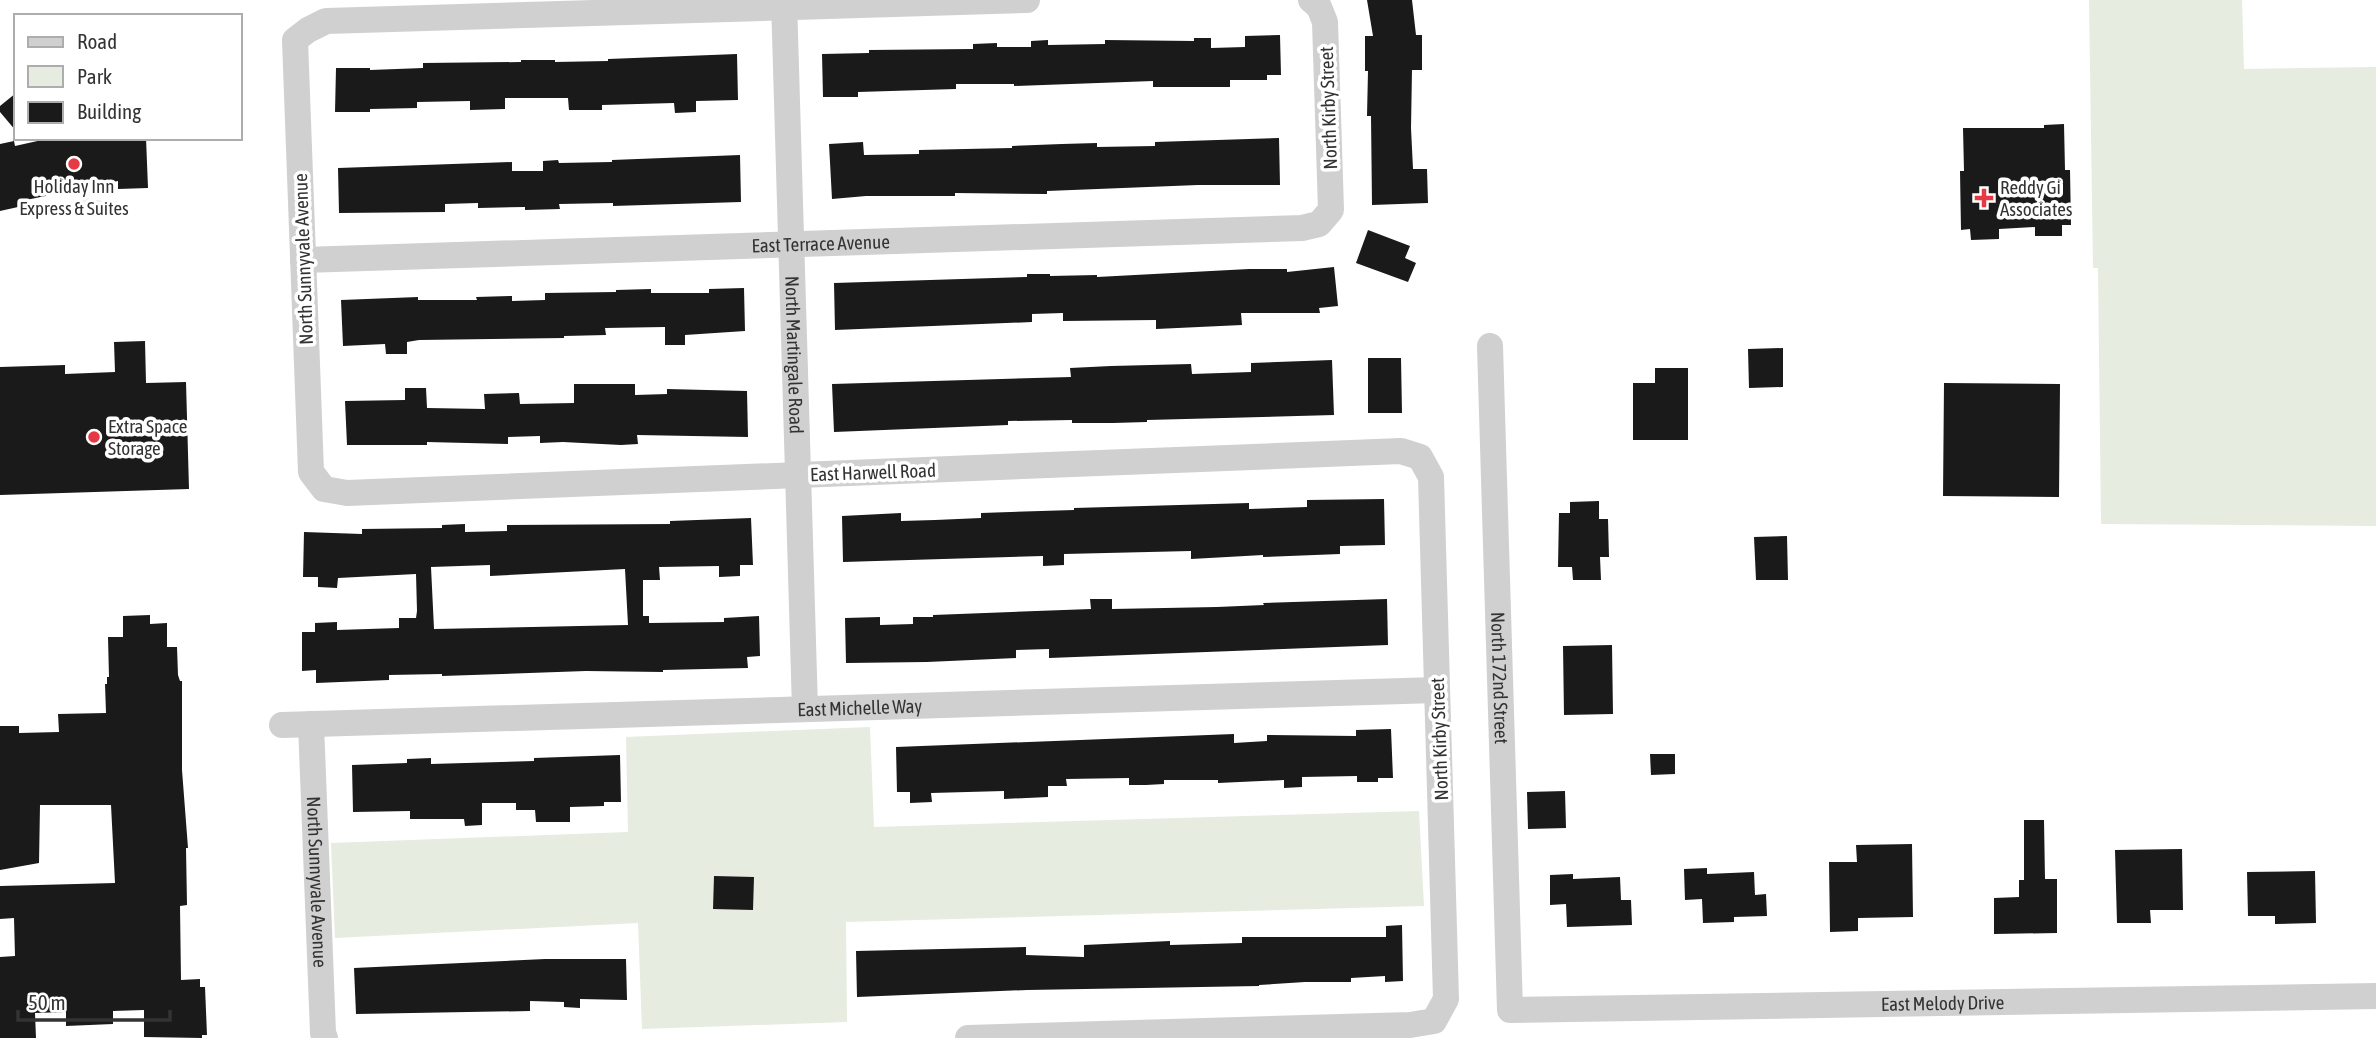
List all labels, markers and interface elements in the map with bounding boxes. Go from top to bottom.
legend [14,14,242,140]
text: Road [77,29,117,53]
street label: North Kirby Street [1315,46,1341,170]
text: Park [77,64,112,88]
text: Building [77,99,141,123]
marker: Holiday Inn Express & Suites [66,156,82,172]
street label: North Sunnyvale Avenue [289,173,317,345]
place label: Holiday Inn Express & Suites [19,175,129,219]
place label: Reddy Gi Associates [2000,176,2073,220]
marker: Reddy Gi Associates [1974,188,1994,208]
street label: East Terrace Avenue [751,230,890,257]
street label: North Martingale Road [781,276,808,434]
place label: Extra Space Storage [108,415,187,459]
marker: Extra Space Storage [86,429,102,445]
street label: East Harwell Road [810,459,936,485]
street label: North 172nd Street [1487,611,1513,744]
street label: North Kirby Street [1426,677,1452,801]
street label: East Michelle Way [797,695,923,720]
street label: North Sunnyvale Avenue [303,796,331,968]
scale bar [18,978,170,1022]
text: 50 m [28,990,66,1014]
street label: East Melody Drive [1881,991,2004,1015]

